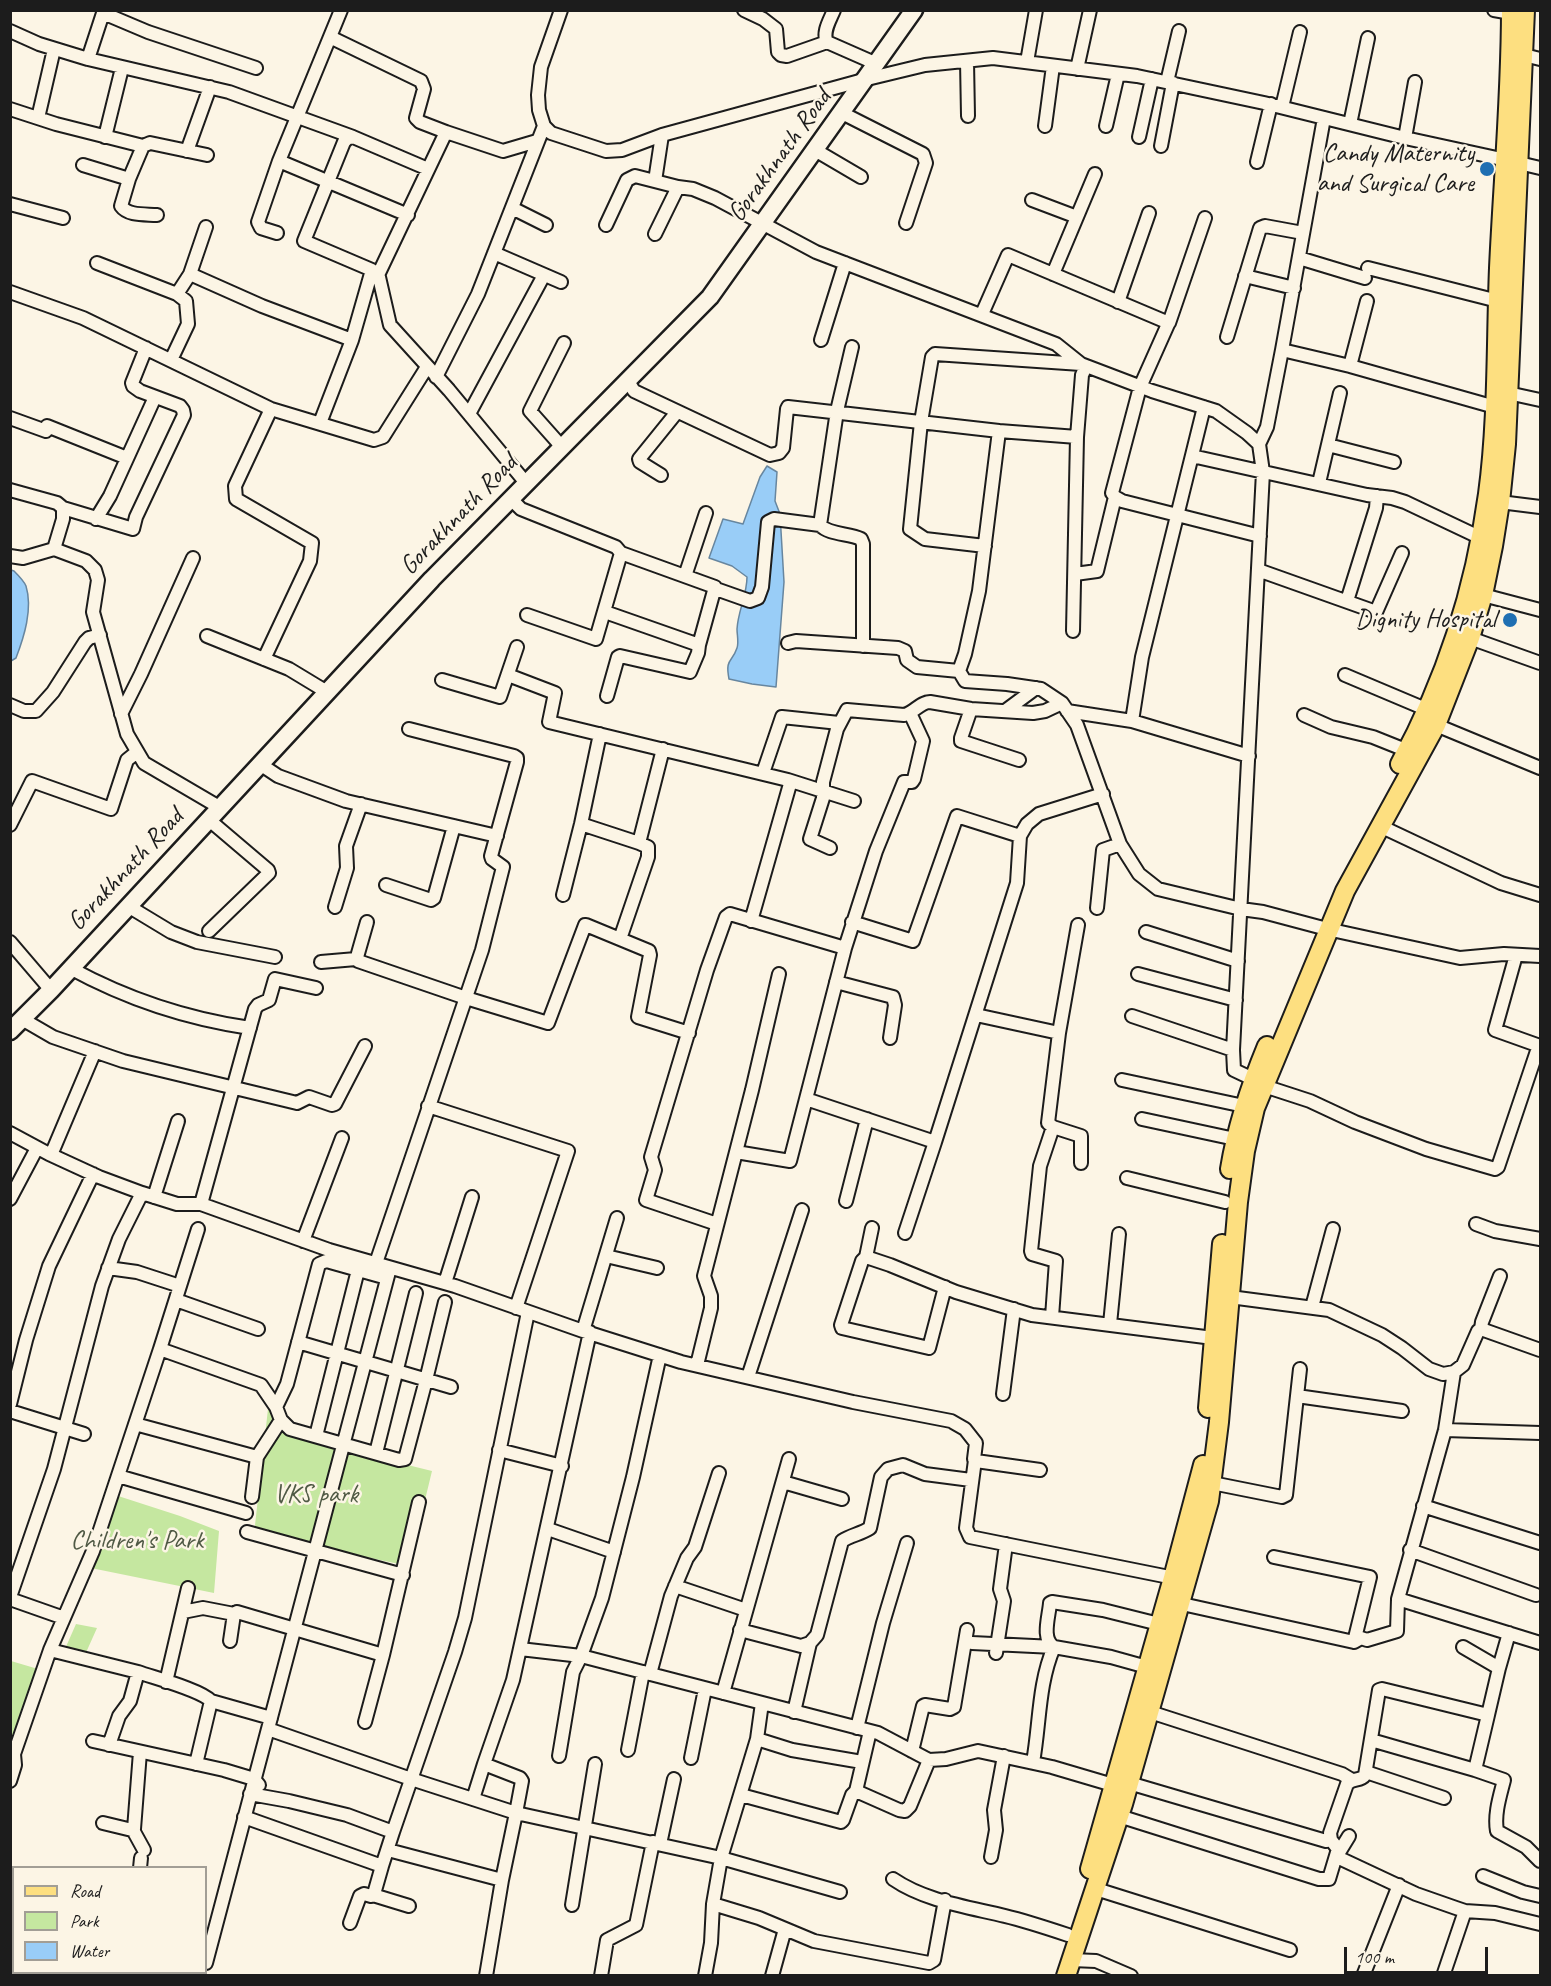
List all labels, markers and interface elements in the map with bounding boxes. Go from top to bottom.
street label: Gorakhnath Road [722,84,838,228]
place label: Candy Maternity and Surgical Care [1317,138,1474,200]
marker: Candy Maternity and Surgical Care [1478,160,1496,178]
street label: Gorakhnath Road [394,448,524,582]
place label: Dignity Hospital [1355,604,1496,636]
marker: Dignity Hospital [1501,611,1519,629]
street label: Gorakhnath Road [62,802,190,938]
park label: VKS park [274,1479,358,1511]
park label: Children's Park [71,1525,203,1557]
legend [12,1866,207,1974]
text: Road [70,1880,100,1902]
text: Park [70,1910,99,1932]
scale bar [1347,1935,1491,1973]
text: Water [70,1940,109,1962]
text: 100 m [1355,1946,1394,1968]

